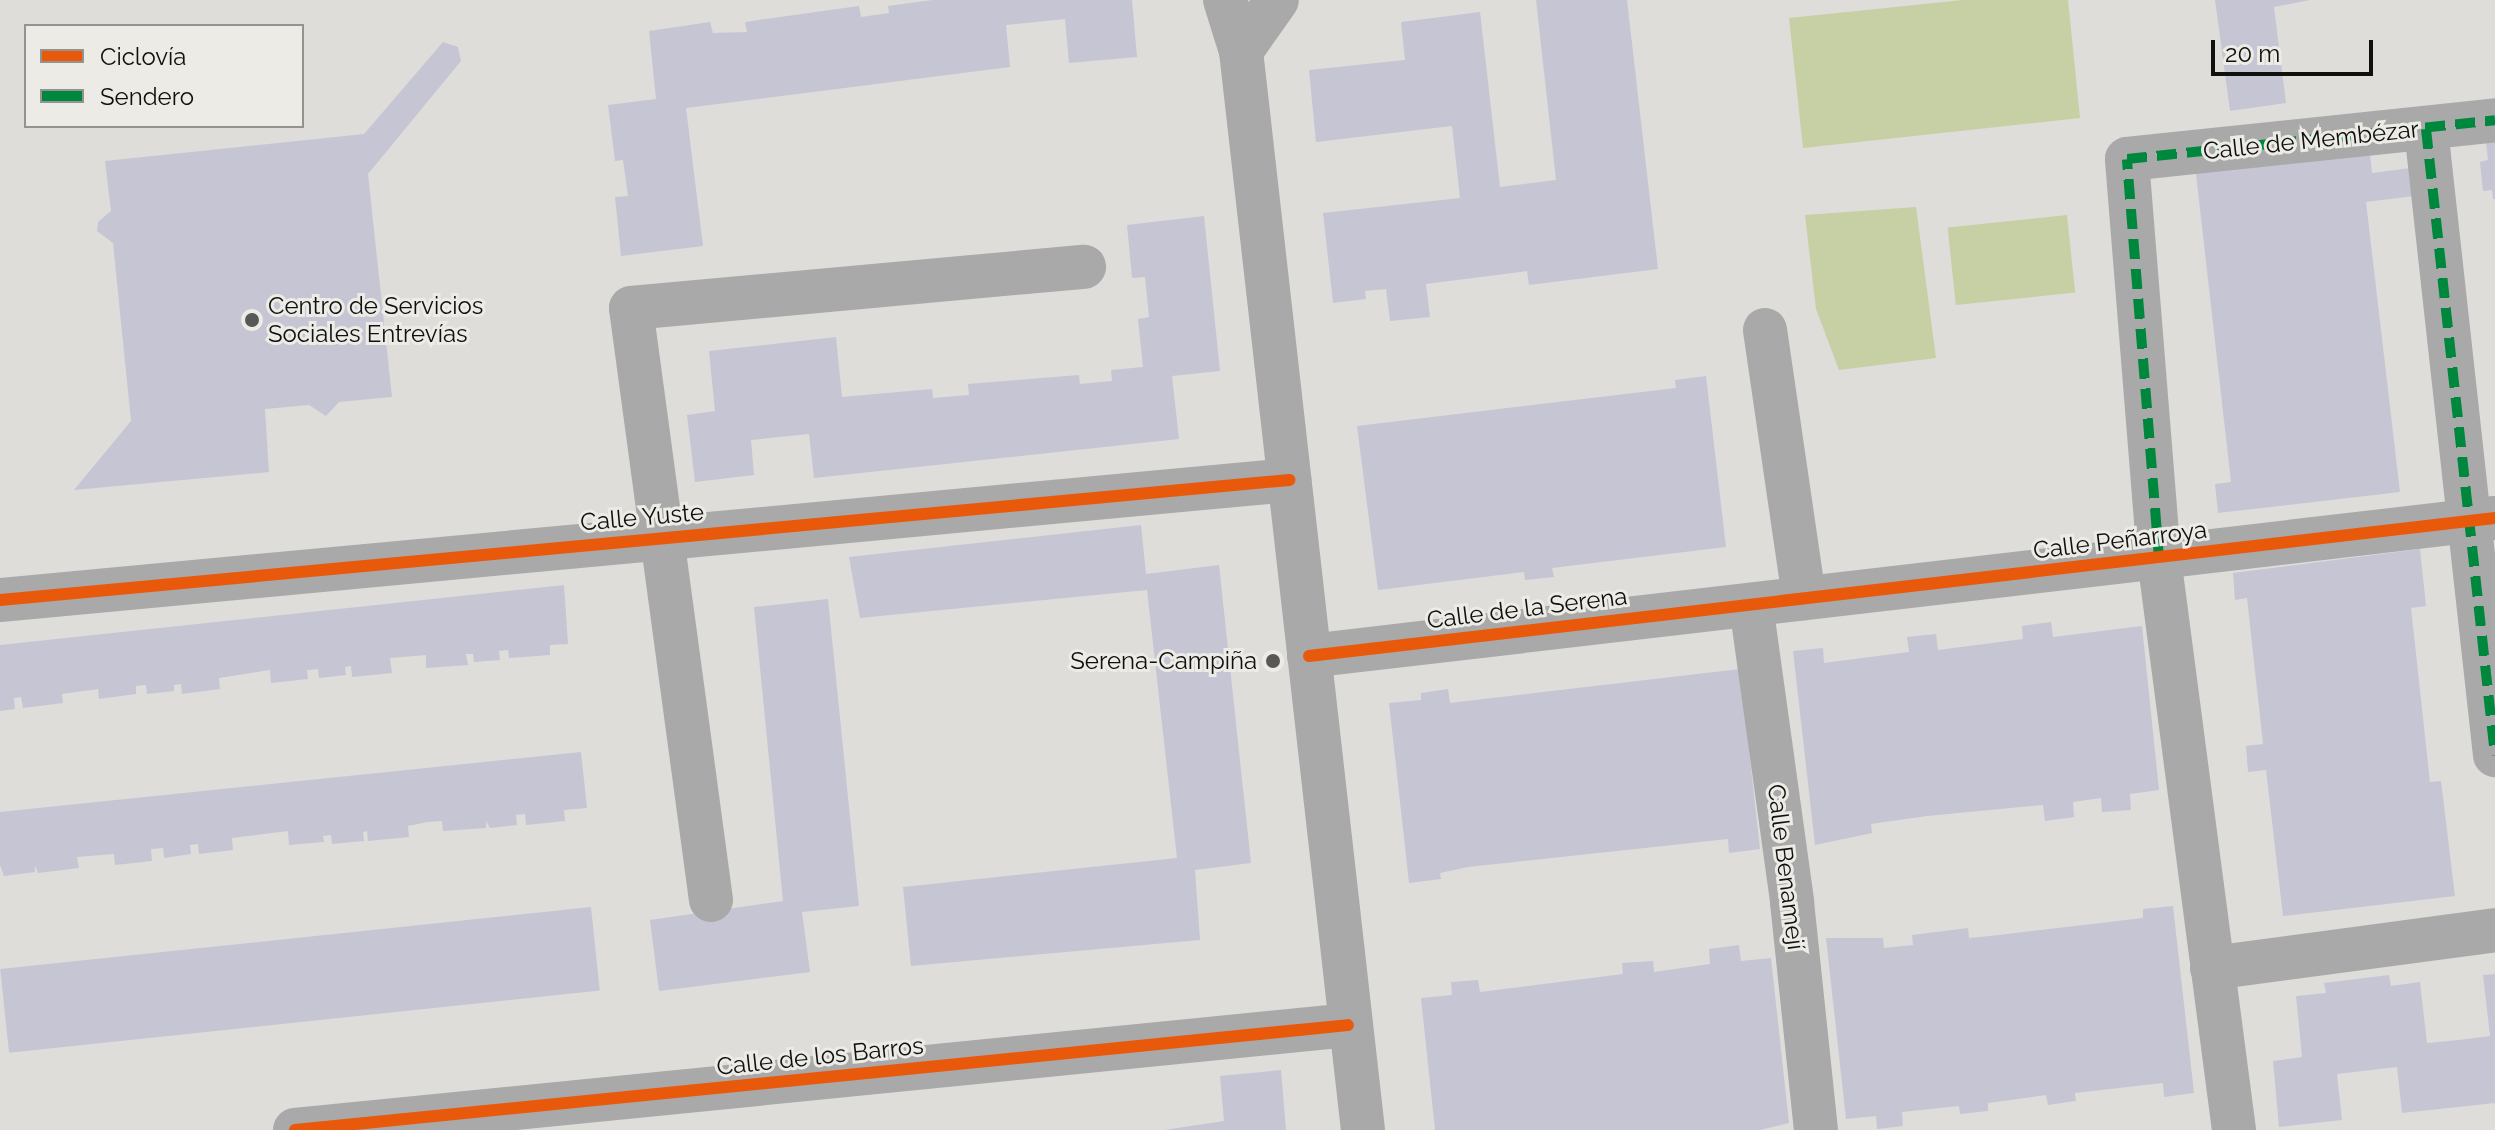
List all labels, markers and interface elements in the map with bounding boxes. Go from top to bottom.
legend [24,24,304,128]
scale bar [2215,24,2377,74]
text: 20 m [2225,39,2280,68]
text: Ciclovía [100,42,186,71]
text: Sendero [100,82,194,111]
street label: Calle de Membézar [2202,114,2420,166]
place label: Centro de Servicios Sociales Entrevías [268,292,483,348]
marker: Centro de Servicios Sociales Entrevías [243,311,261,329]
street label: Calle Yuste [579,497,705,537]
street label: Calle Peñarroya [2032,515,2208,565]
street label: Calle de la Serena [1425,581,1629,635]
place label: Serena-Campiña [1070,647,1257,675]
marker: Serena-Campiña [1264,652,1282,670]
street label: Calle Benamejí [1762,783,1810,951]
street label: Calle de los Barros [715,1031,925,1081]

